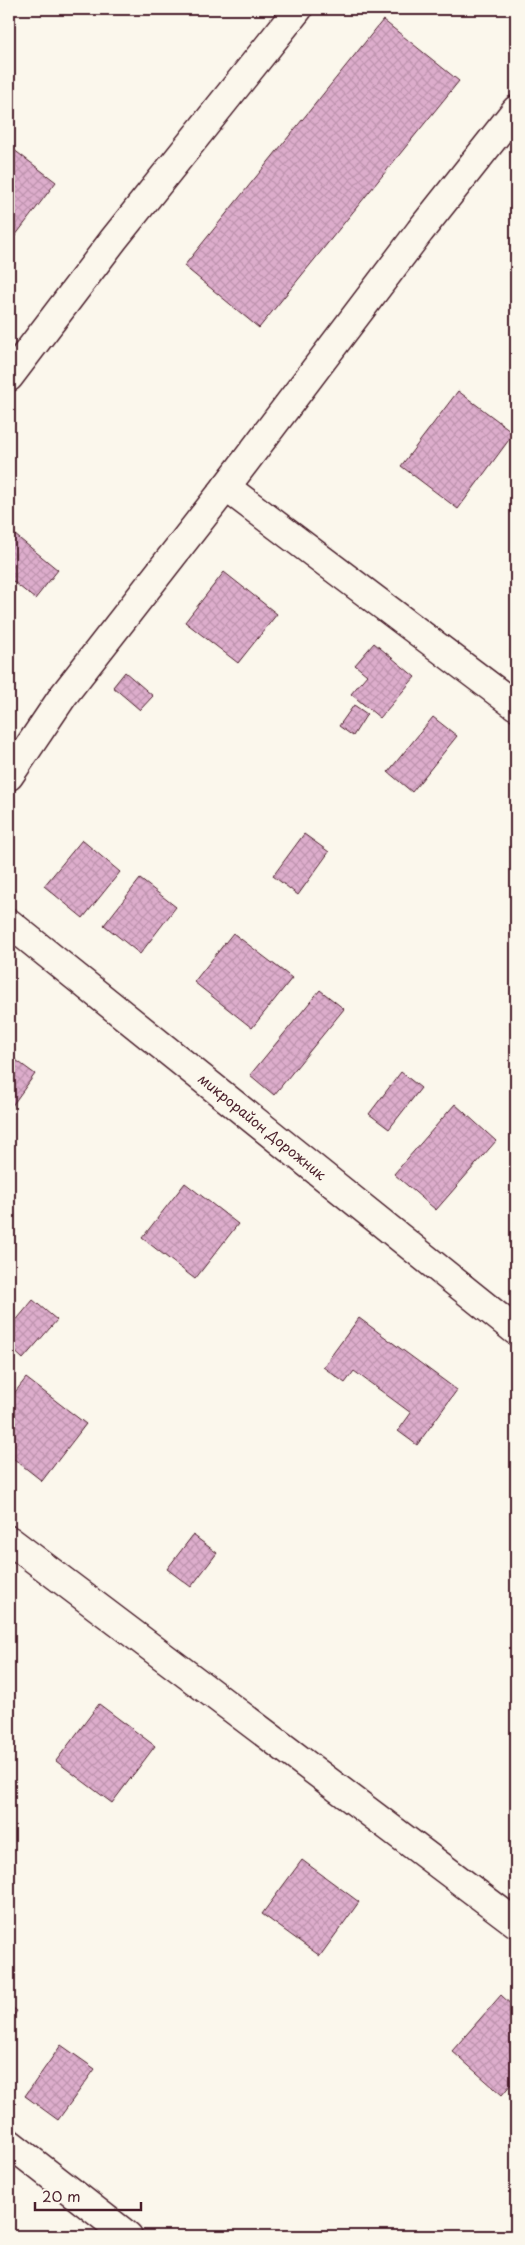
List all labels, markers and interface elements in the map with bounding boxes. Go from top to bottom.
street label: микрорайон Дорожник [194,1068,331,1185]
scale bar [35,2180,141,2212]
text: 20 m [42,2184,81,2207]

